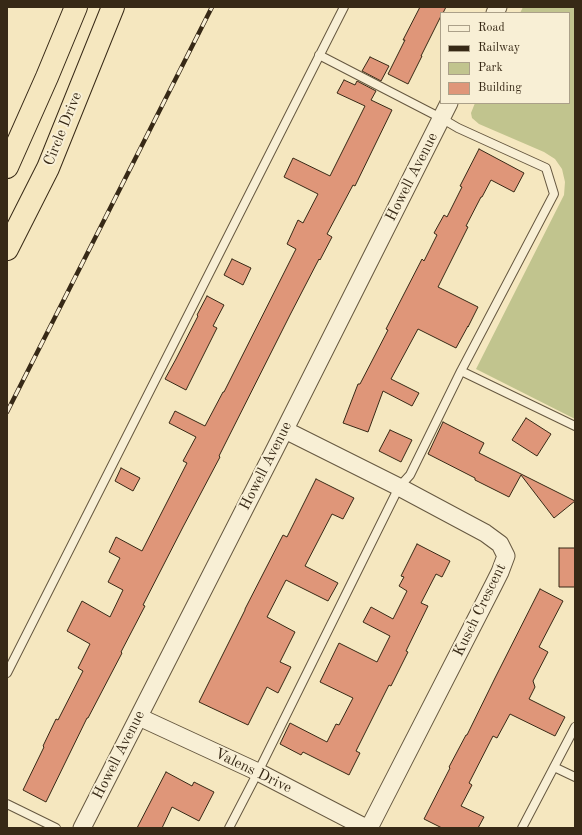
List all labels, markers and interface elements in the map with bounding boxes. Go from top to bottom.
legend [440,12,570,104]
text: Road [478,22,505,34]
text: Railway [478,42,520,54]
text: Park [478,62,503,74]
text: Building [478,82,522,94]
street label: Circle Drive [40,89,86,169]
street label: Howell Avenue [382,130,442,224]
street label: Howell Avenue [236,419,296,513]
street label: Kusch Crescent [450,561,510,659]
street label: Howell Avenue [89,708,149,802]
street label: Valens Drive [211,745,295,797]

